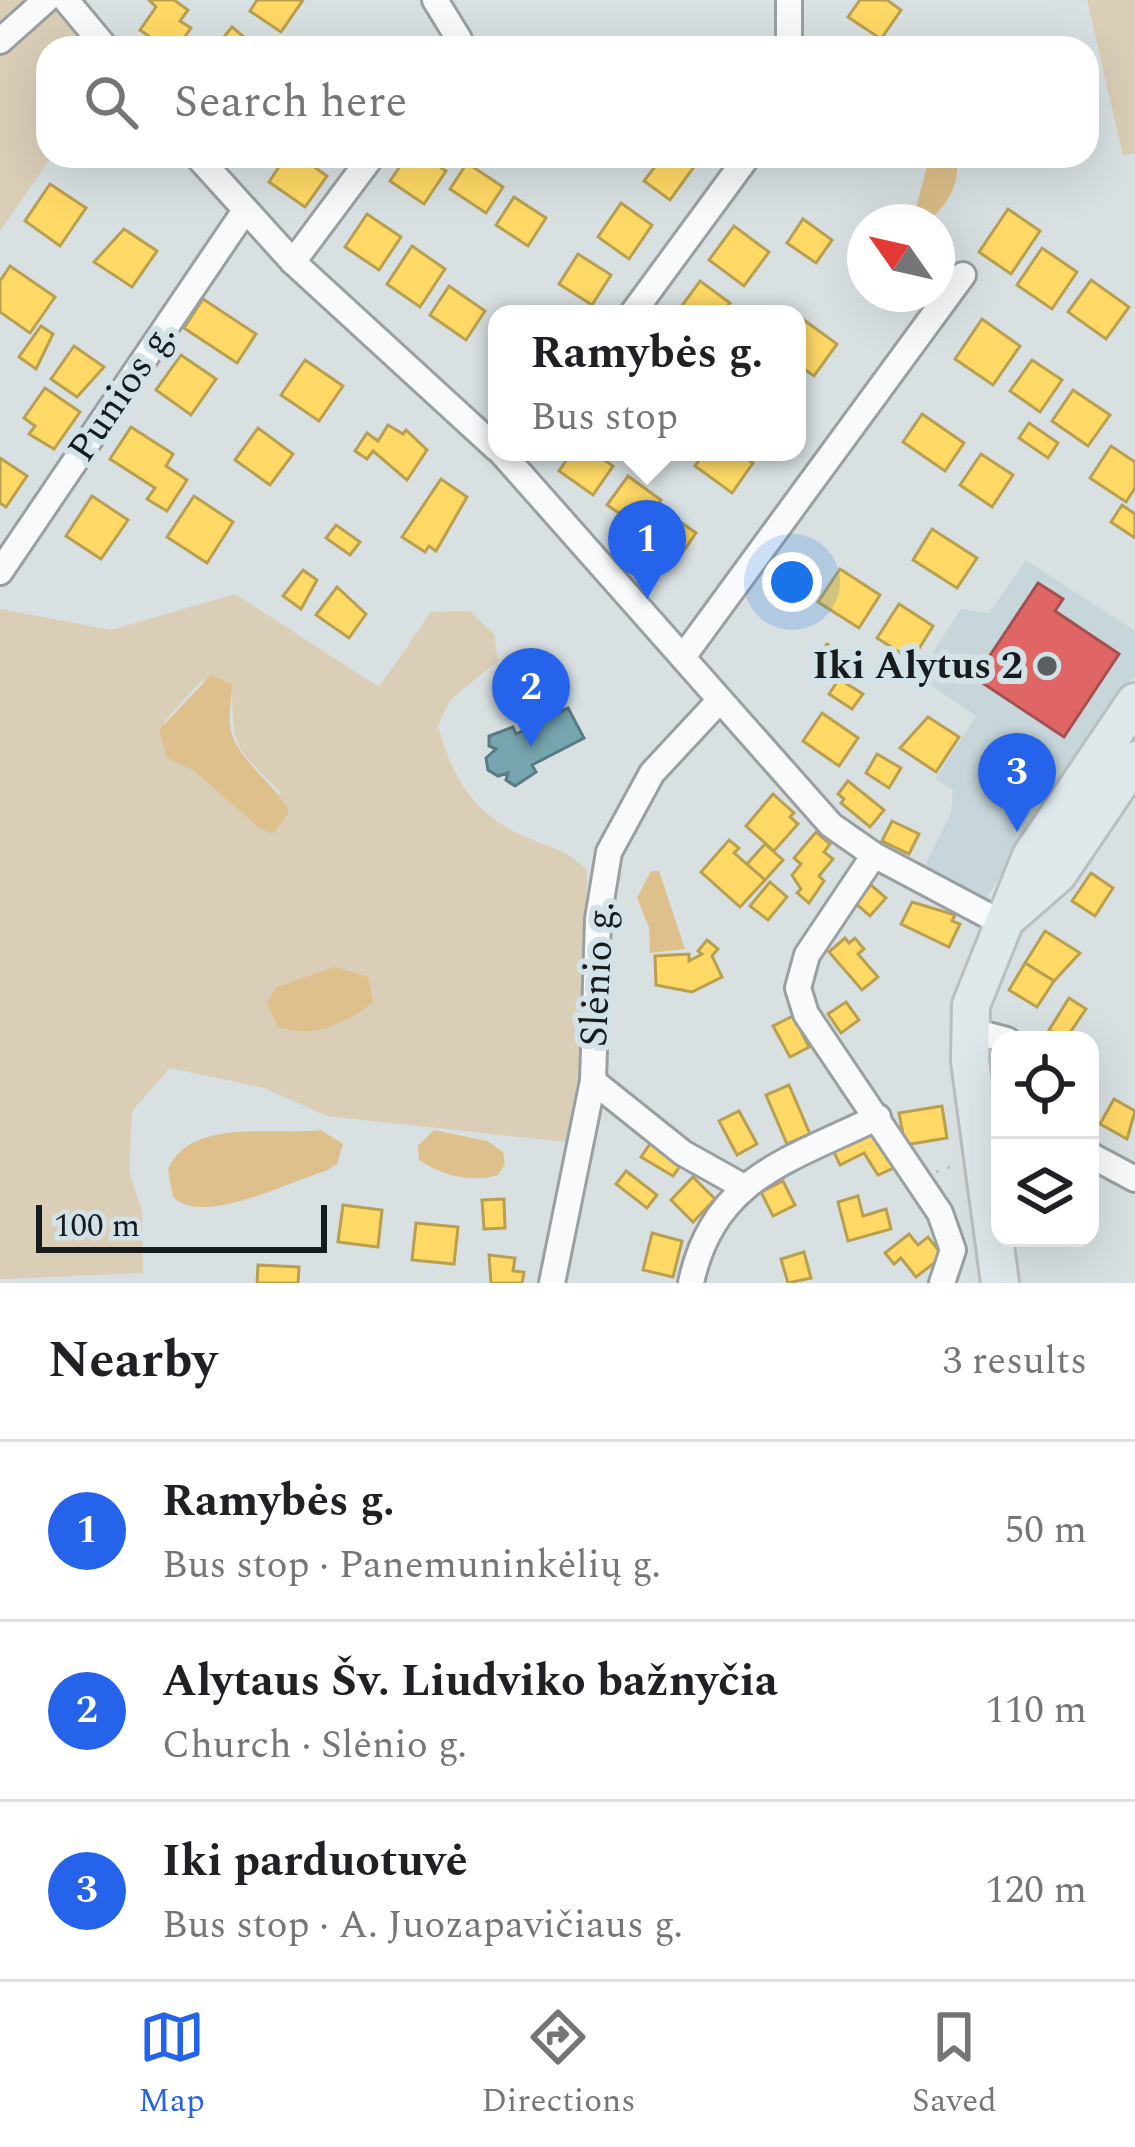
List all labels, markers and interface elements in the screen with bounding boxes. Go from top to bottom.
search box [36,36,1099,168]
text: Search here [174,68,407,137]
icon: search [78,69,144,135]
north arrow [847,204,955,312]
popup [488,305,806,461]
street label: Punios g. [53,310,191,474]
text: Ramybės g. [531,319,763,388]
text: Bus stop [531,388,678,447]
pin: 1 [608,500,686,599]
your location [762,552,822,612]
place label: Iki Alytus 2 [812,637,1023,696]
pin: 2 [492,648,570,747]
marker: Iki Alytus 2 [1034,653,1060,679]
pin: 3 [978,733,1056,832]
street label: Slėnio g. [565,900,631,1048]
map controls [991,1031,1099,1247]
button: locate [991,1031,1099,1139]
button: layers [991,1139,1099,1247]
scale bar [36,1199,327,1252]
text: 100 m [54,1201,140,1251]
text: Nearby [48,1322,217,1400]
text: 3 results [943,1332,1087,1391]
text: Ramybės g. [162,1467,395,1536]
text: 1 [76,1501,98,1560]
text: 50 m [1005,1501,1087,1560]
text: Bus stop · Panemuninkėlių g. [162,1536,661,1595]
text: Alytaus Šv. Liudviko bažnyčia [162,1647,778,1716]
text: 2 [76,1681,98,1740]
text: 110 m [985,1681,1087,1740]
text: Church · Slėnio g. [162,1716,467,1775]
text: Iki parduotuvė [162,1827,468,1896]
text: 3 [76,1861,98,1920]
text: 120 m [985,1861,1087,1920]
text: Bus stop · A. Juozapavičiaus g. [162,1896,683,1955]
tab: Map [138,2004,205,2126]
tab: Directions [481,2004,635,2126]
tab: Saved [912,2004,997,2126]

